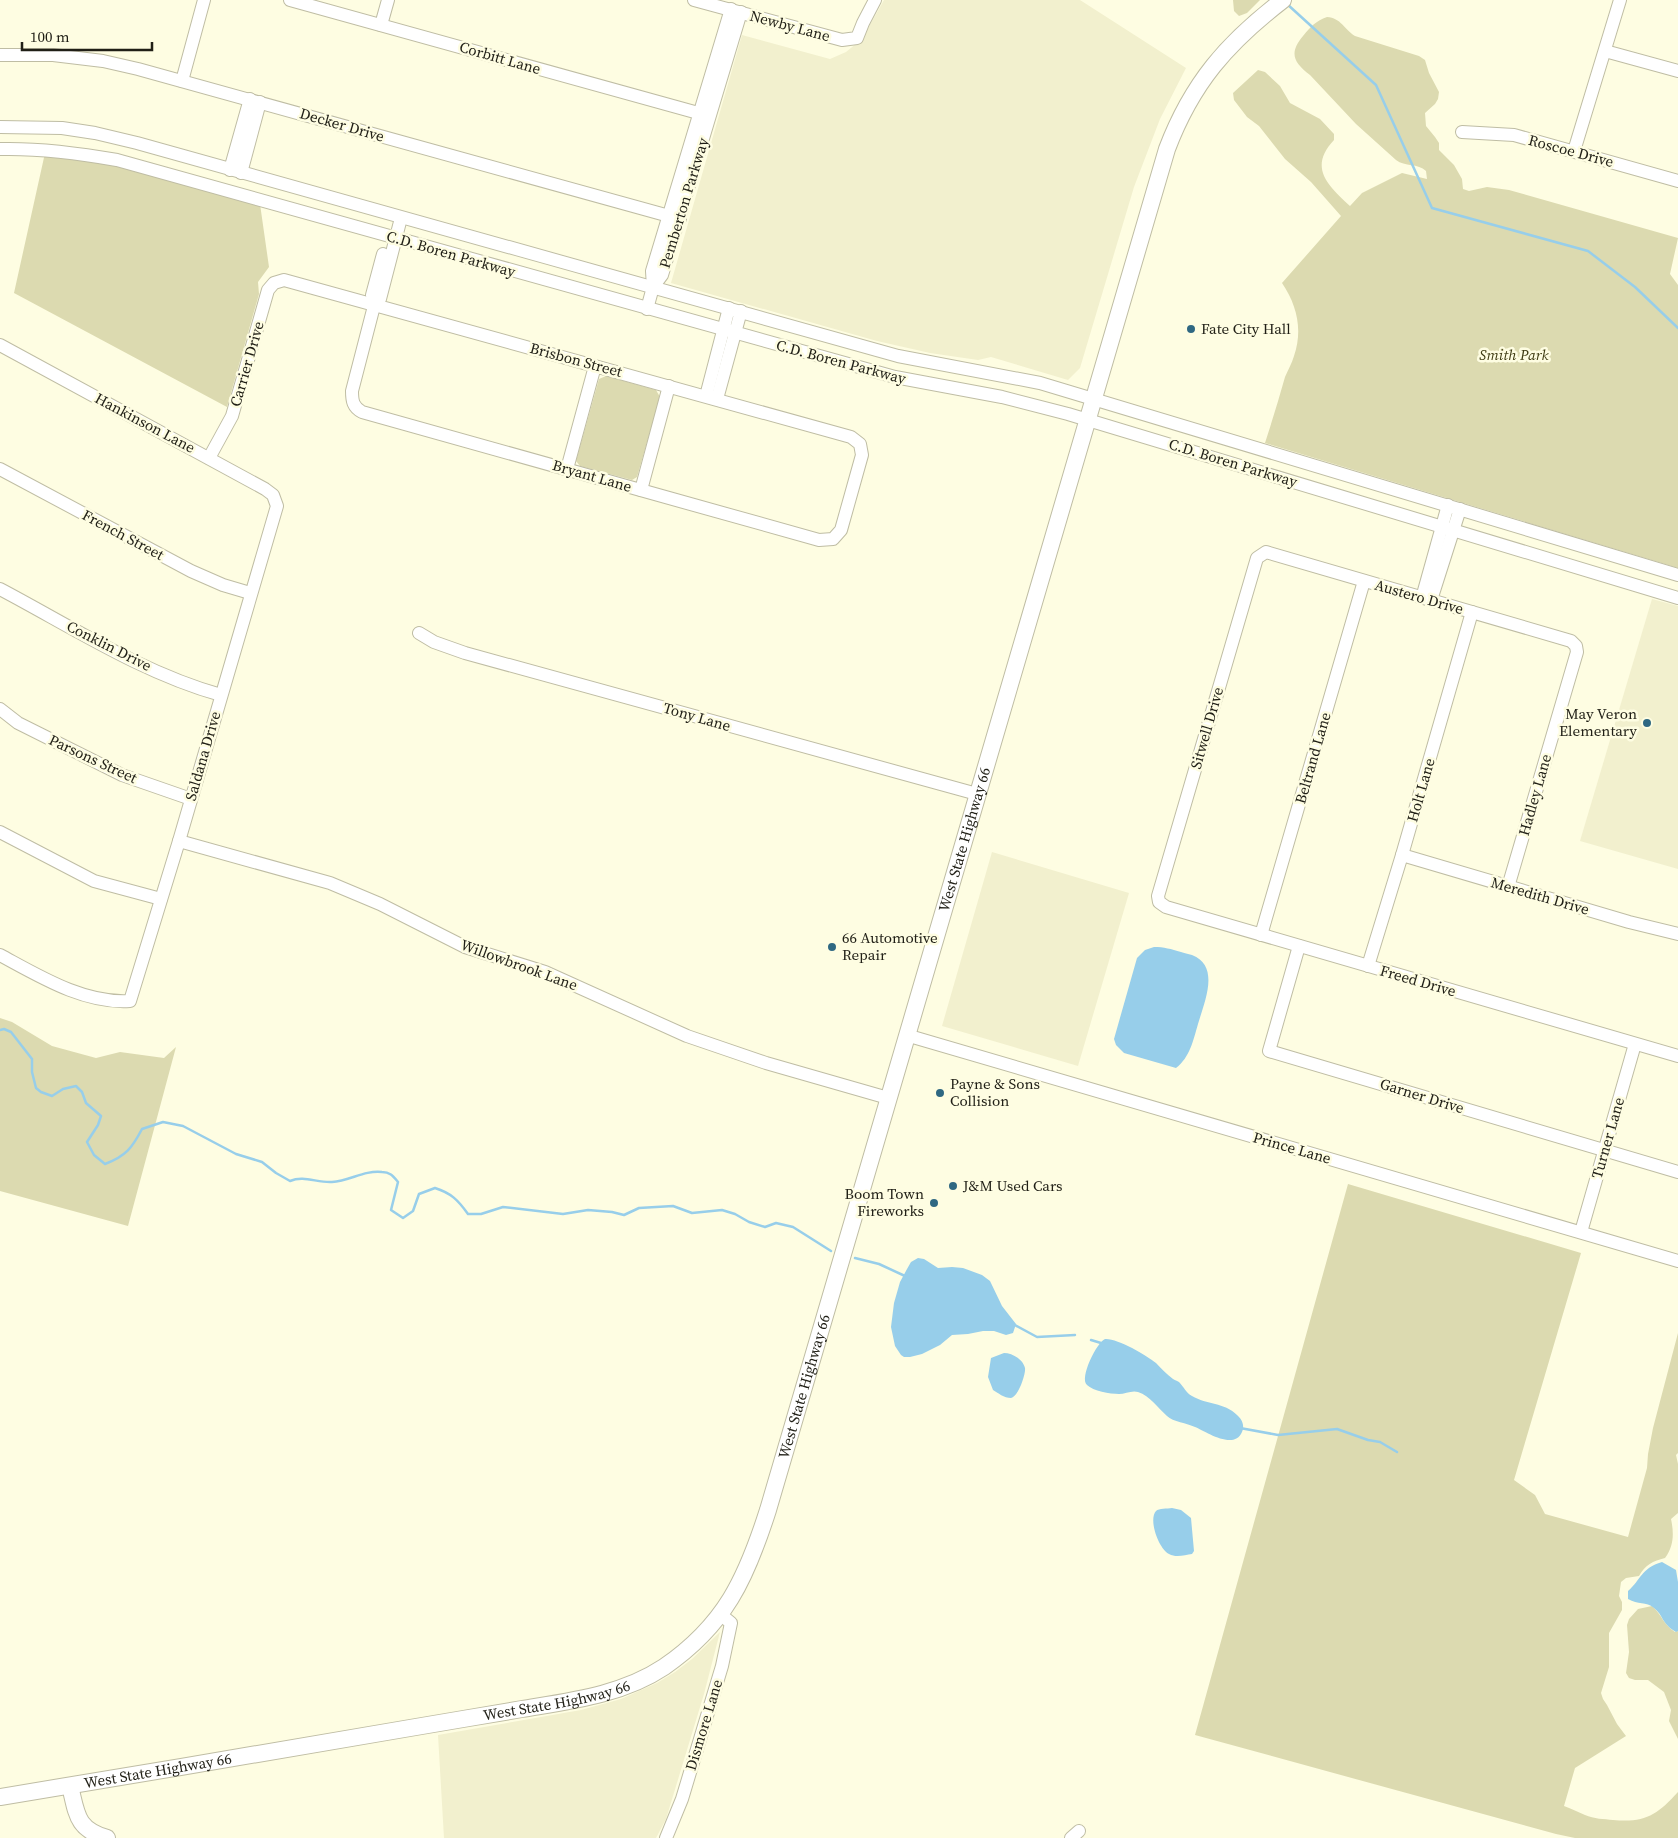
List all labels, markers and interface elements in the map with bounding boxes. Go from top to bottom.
street label: Newby Lane [748,5,833,46]
scale bar [22,20,152,52]
text: 100 m [30,26,70,47]
street label: Corbitt Lane [457,36,544,79]
street label: Decker Drive [297,102,387,147]
street label: Roscoe Drive [1526,129,1616,172]
street label: Pemberton Parkway [654,135,713,271]
street label: C.D. Boren Parkway [384,225,518,282]
street label: Carrier Drive [224,318,269,409]
place label: Fate City Hall [1201,318,1291,339]
marker: Fate City Hall [1185,323,1197,335]
street label: C.D. Boren Parkway [774,334,909,389]
street label: Brisbon Street [528,337,625,382]
park label: Smith Park [1479,344,1550,365]
street label: Hankinson Lane [92,387,199,458]
street label: C.D. Boren Parkway [1166,433,1300,492]
street label: Bryant Lane [550,454,635,497]
street label: French Street [79,504,168,565]
street label: Austero Drive [1372,574,1466,619]
street label: Conklin Drive [63,615,156,676]
street label: Sitwell Drive [1185,684,1228,771]
street label: Tony Lane [661,697,734,736]
place label: May Veron Elementary [1559,703,1637,741]
street label: Saldana Drive [180,708,225,803]
street label: Beltrand Lane [1289,709,1336,806]
marker: May Veron Elementary [1641,717,1653,729]
street label: Parsons Street [46,729,141,788]
street label: Hadley Lane [1513,751,1556,838]
street label: Holt Lane [1401,755,1440,824]
street label: West State Highway 66 [933,765,995,914]
street label: Meredith Drive [1489,871,1592,920]
place label: 66 Automotive Repair [842,927,938,965]
street label: Willowbrook Lane [458,934,581,996]
marker: 66 Automotive Repair [826,941,838,953]
street label: Freed Drive [1378,960,1459,1001]
place label: Payne & Sons Collision [950,1073,1040,1111]
street label: Garner Drive [1378,1073,1467,1118]
marker: Payne & Sons Collision [934,1087,946,1099]
street label: Turner Lane [1586,1094,1629,1181]
street label: Prince Lane [1251,1126,1334,1169]
place label: J&M Used Cars [962,1175,1063,1196]
marker: J&M Used Cars [947,1180,959,1192]
place label: Boom Town Fireworks [845,1183,924,1221]
marker: Boom Town Fireworks [928,1197,940,1209]
street label: West State Highway 66 [773,1312,835,1461]
street label: West State Highway 66 [482,1675,633,1725]
street label: Dismore Lane [680,1677,727,1773]
street label: West State Highway 66 [82,1748,233,1793]

